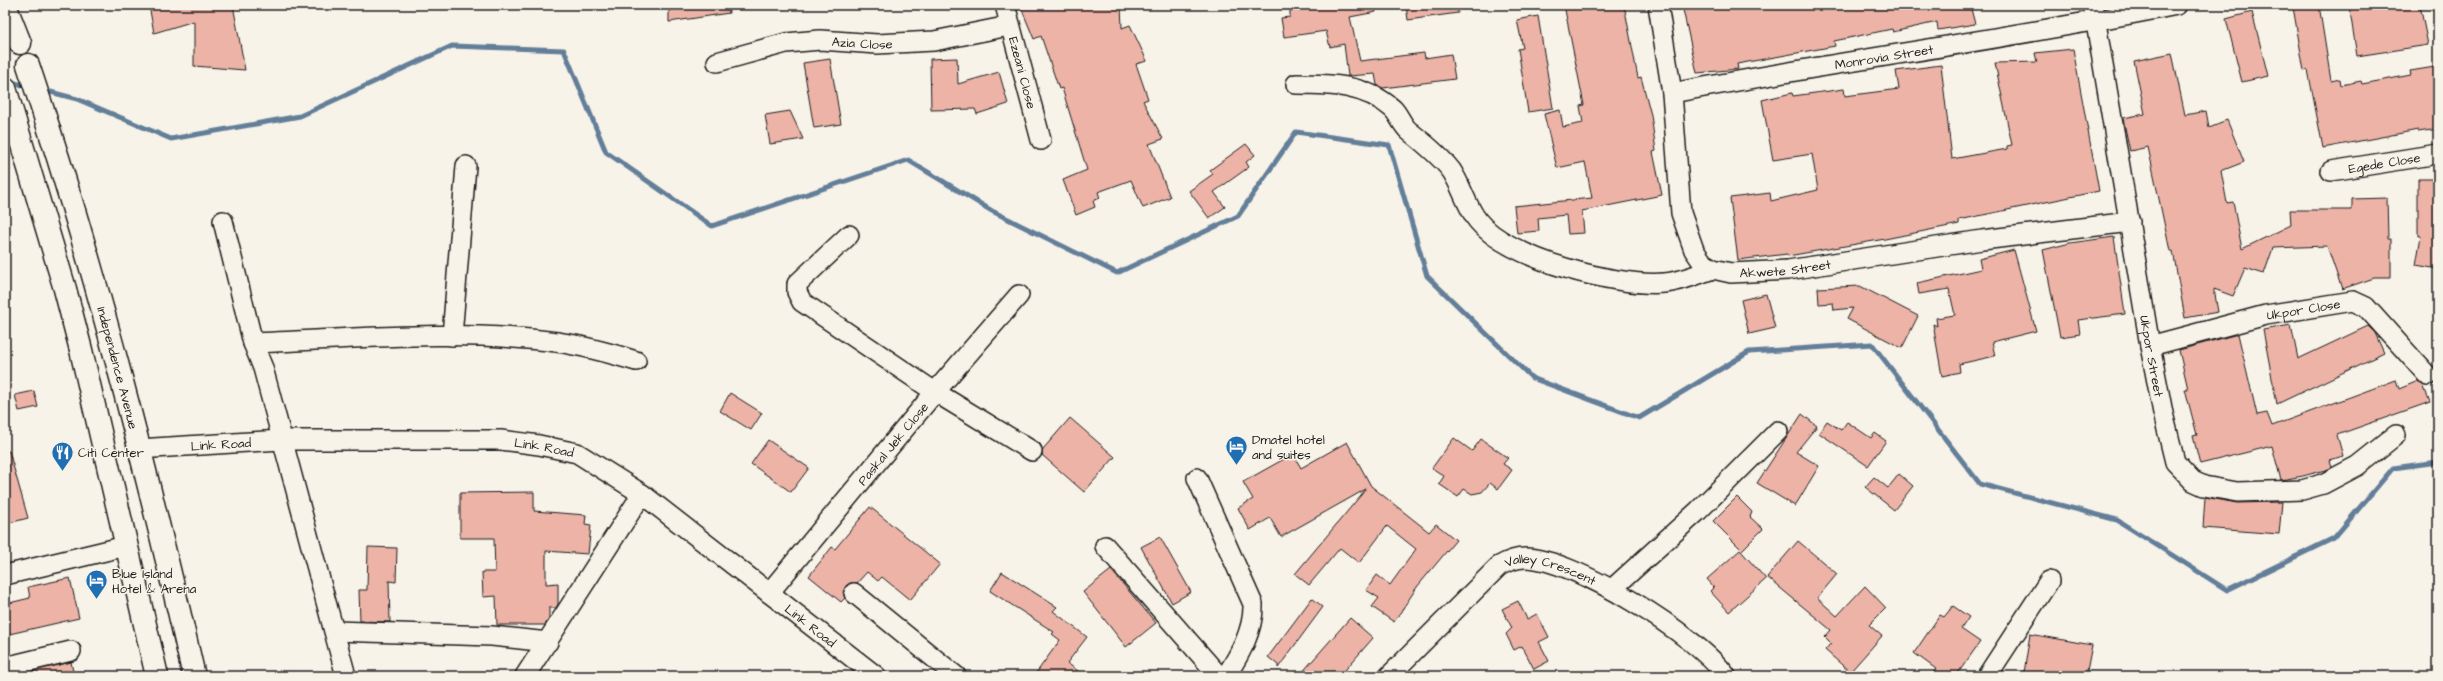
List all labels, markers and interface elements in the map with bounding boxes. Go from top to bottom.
street label: Azia Close [831,33,893,54]
street label: Ezeani Close [1004,35,1040,111]
street label: Monrovia Street [1833,40,1935,74]
street label: Egede Close [2347,149,2422,178]
street label: Akwete Street [1739,255,1833,283]
street label: Ukpor Close [2265,295,2342,325]
street label: Independence Avenue [92,305,142,431]
street label: Ukpor Street [2135,314,2168,399]
street label: Paskal Jek Close [854,399,933,489]
place label: Dmatel hotel and suites [1252,431,1325,464]
hotel icon: Dmatel hotel and suites [1224,433,1250,466]
street label: Link Road [190,434,252,456]
street label: Link Road [513,434,576,462]
restaurant icon: Citi Center [50,439,76,472]
place label: Citi Center [78,444,144,462]
street label: Valley Crescent [1502,550,1599,590]
place label: Blue Island Hotel & Arena [112,565,197,598]
hotel icon: Blue Island Hotel & Arena [83,567,109,600]
street label: Link Road [781,600,840,652]

